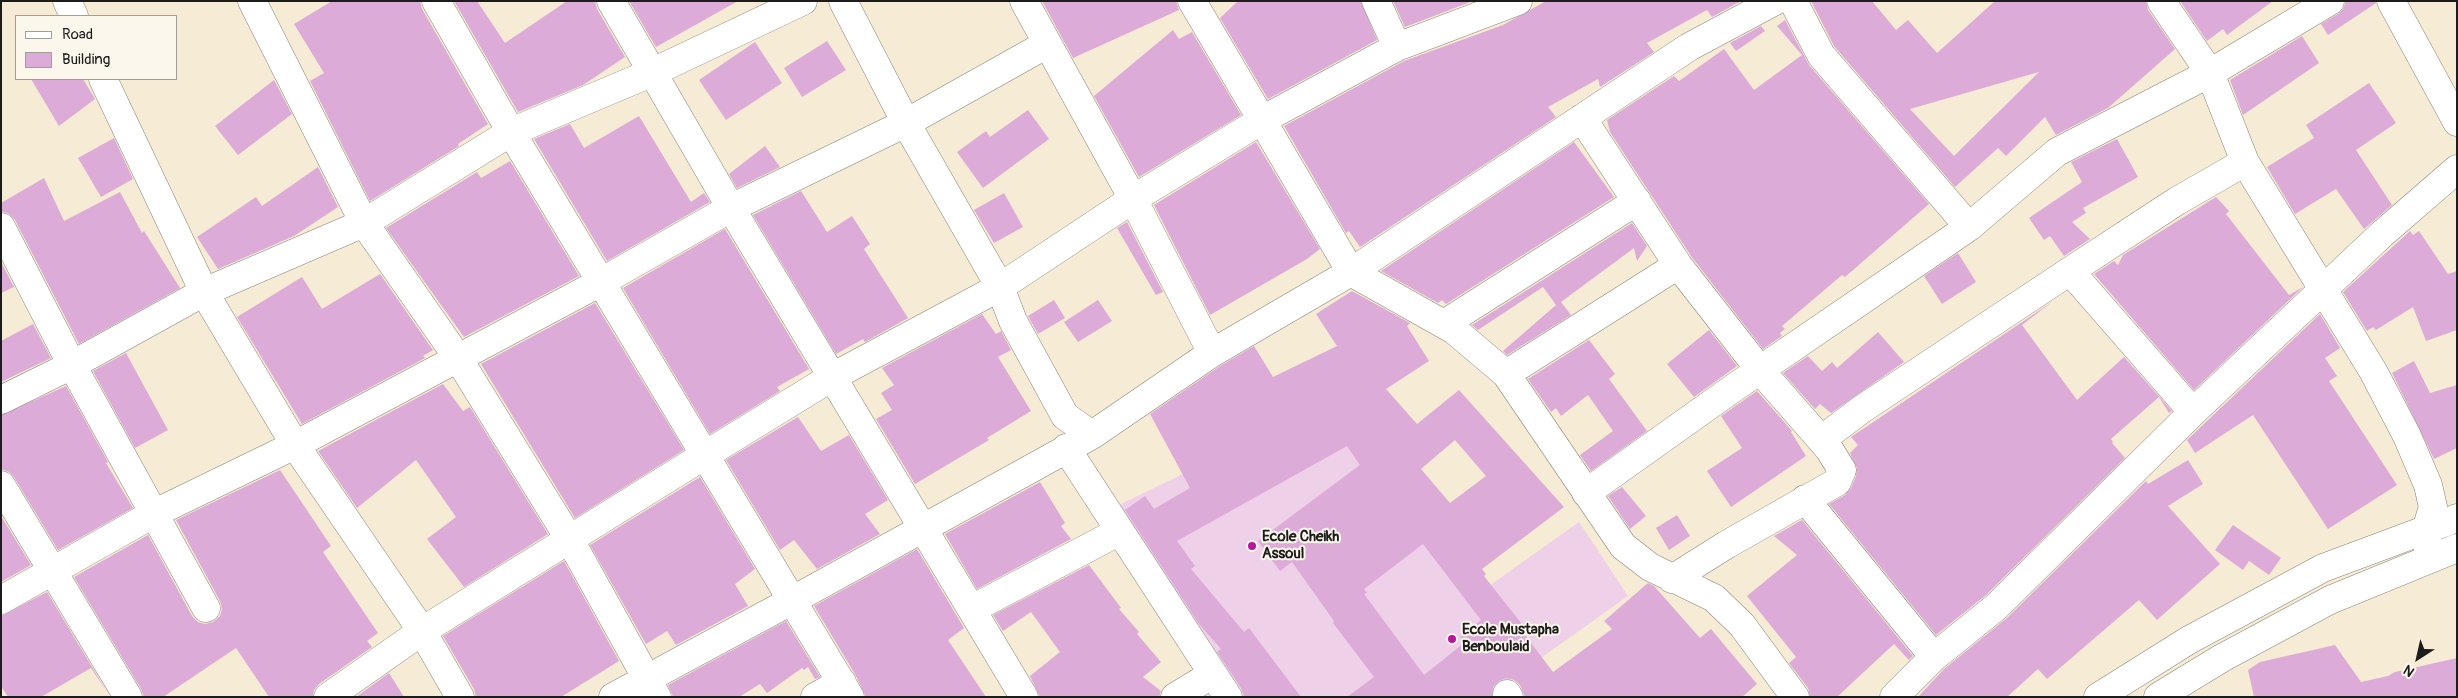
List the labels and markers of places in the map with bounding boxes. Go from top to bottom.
place label: Ecole Cheikh Assoul [1262,528,1339,563]
marker: Ecole Cheikh Assoul [1246,540,1258,552]
place label: Ecole Mustapha Benboulaid [1462,621,1559,656]
marker: Ecole Mustapha Benboulaid [1446,633,1458,645]

